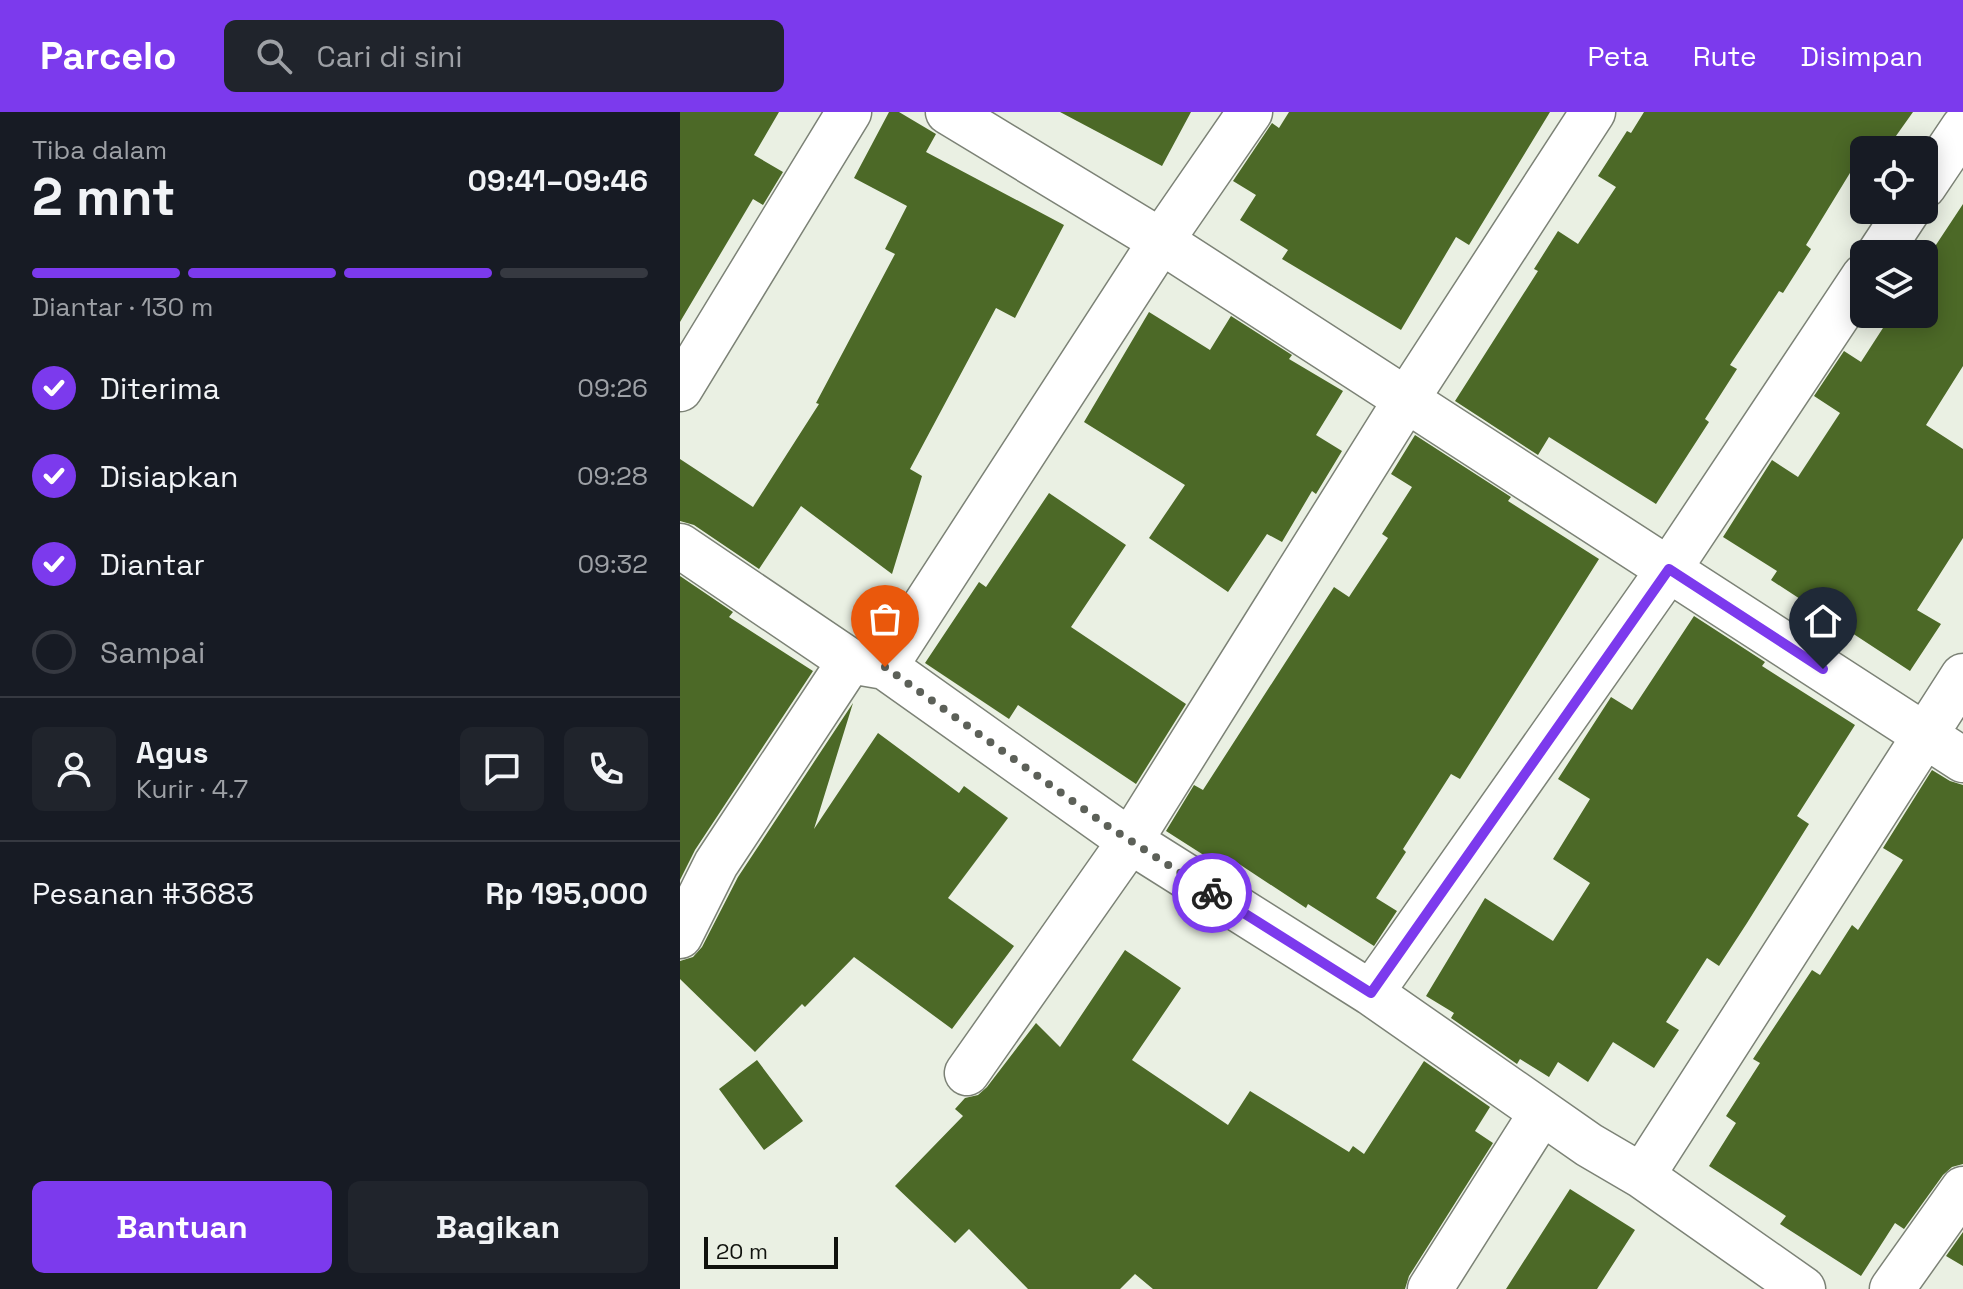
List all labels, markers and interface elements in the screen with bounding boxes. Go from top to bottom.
search box [224,20,784,92]
text: Parcelo [40,32,176,80]
icon: search [252,34,296,78]
text: Cari di sini [316,37,463,76]
text: Peta [1588,38,1649,74]
text: Rute [1693,38,1757,74]
text: Disimpan [1801,38,1923,74]
text: Tiba dalam [32,133,167,167]
map controls [1850,136,1938,328]
button: locate [1850,136,1938,224]
text: 09:41–09:46 [468,161,648,200]
text: 2 mnt [32,164,176,230]
button: layers [1850,240,1938,328]
text: Diantar · 130 m [32,290,213,324]
icon: check [32,366,76,410]
text: Diterima [100,369,220,408]
text: 09:26 [577,371,648,405]
icon: check [32,454,76,498]
text: Disiapkan [100,457,238,496]
text: 09:28 [577,459,648,493]
icon: check [32,542,76,586]
text: Diantar [100,545,205,584]
text: 09:32 [577,547,648,581]
pin [851,585,919,667]
pin [1789,587,1857,669]
icon: bag [863,597,907,641]
icon: home [1801,599,1845,643]
text: Sampai [100,633,205,672]
button: person [32,727,116,811]
button: chat [460,727,544,811]
button: phone [564,727,648,811]
text: Agus [136,733,208,772]
text: Kurir · 4.7 [136,772,248,806]
courier [1172,853,1252,933]
icon: bike [1190,871,1234,915]
text: Pesanan #3683 [32,874,254,913]
text: Rp 195,000 [485,874,648,913]
button: Bantuan [32,1181,332,1273]
button: Bagikan [348,1181,648,1273]
scale bar [704,1233,838,1269]
text: 20 m [716,1237,768,1265]

